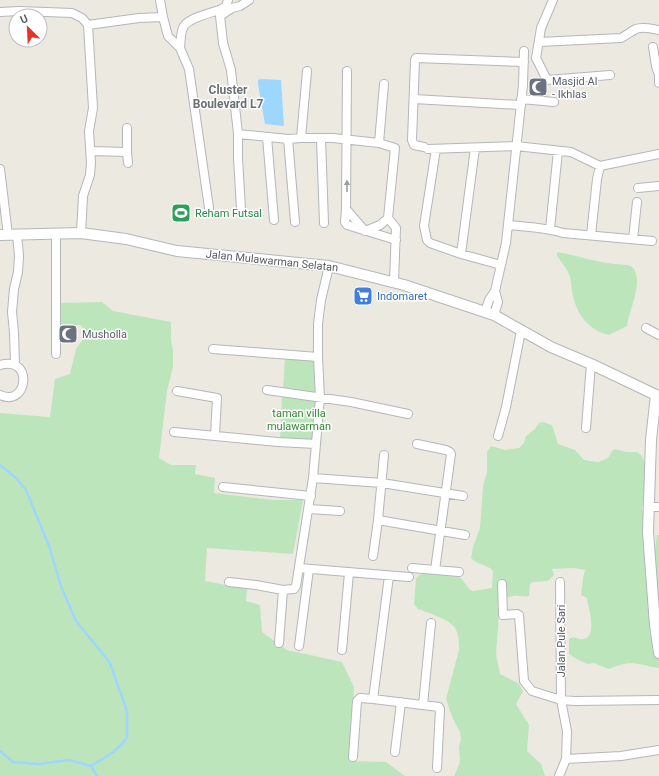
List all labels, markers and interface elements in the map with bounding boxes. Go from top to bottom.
north arrow [8,8,48,48]
text: U [18,12,30,27]
place label: Masjid Al - Ikhlas [552,75,597,101]
mosque icon: Masjid Al - Ikhlas [527,76,549,98]
district label: Cluster Boulevard L7 [193,83,263,111]
one-way arrow [344,179,350,192]
sports icon: Reham Futsal [170,202,192,224]
place label: Reham Futsal [195,207,262,220]
street label: Jalan Mulawarman Selatan [205,248,339,274]
supermarket icon: Indomaret [352,285,374,307]
place label: Indomaret [377,290,428,303]
mosque icon: Musholla [57,323,79,345]
place label: Musholla [82,328,127,341]
park label: taman villa mulawarman [267,407,331,433]
street label: Jalan Pule Sari [555,605,568,677]

